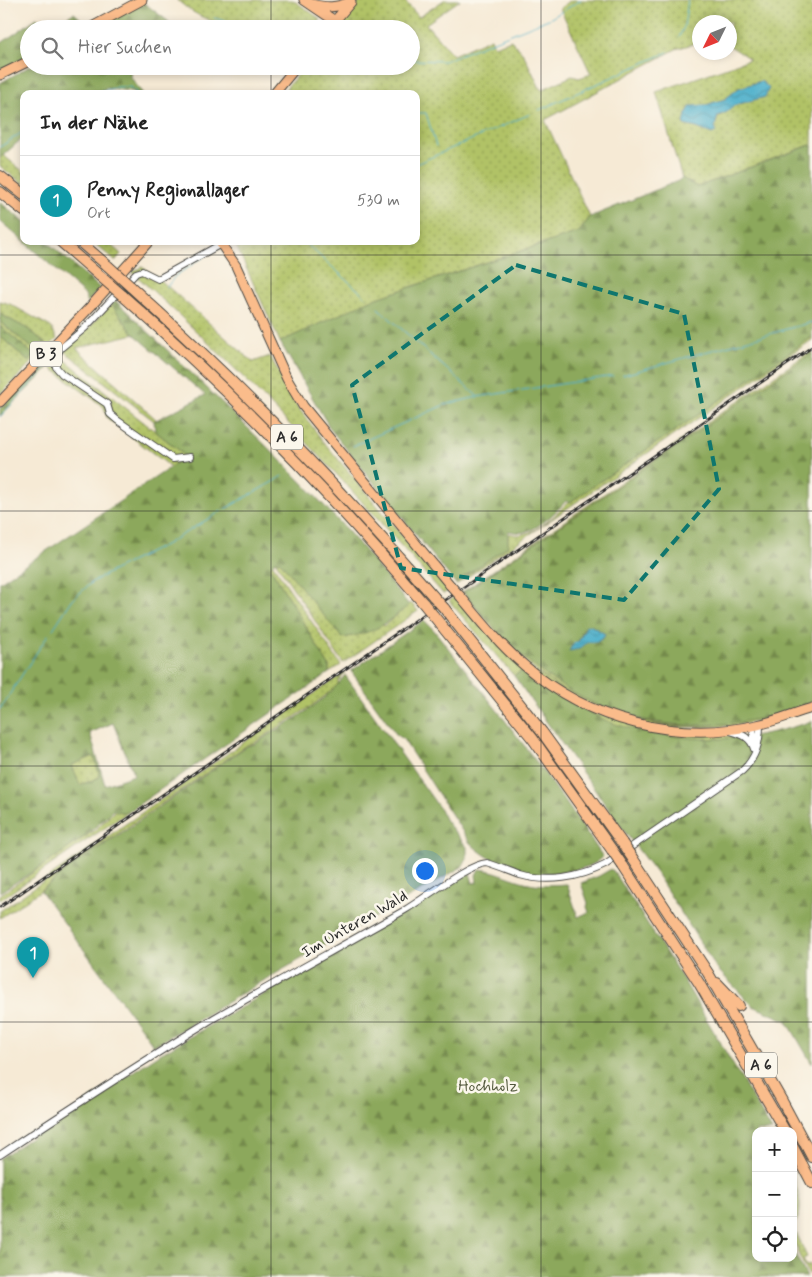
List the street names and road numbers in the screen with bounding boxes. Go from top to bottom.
road number: B 3 [30,342,62,366]
road number: A 6 [271,424,303,450]
street label: Im Unteren Wald [298,886,411,963]
road number: A 6 [745,1052,777,1078]

